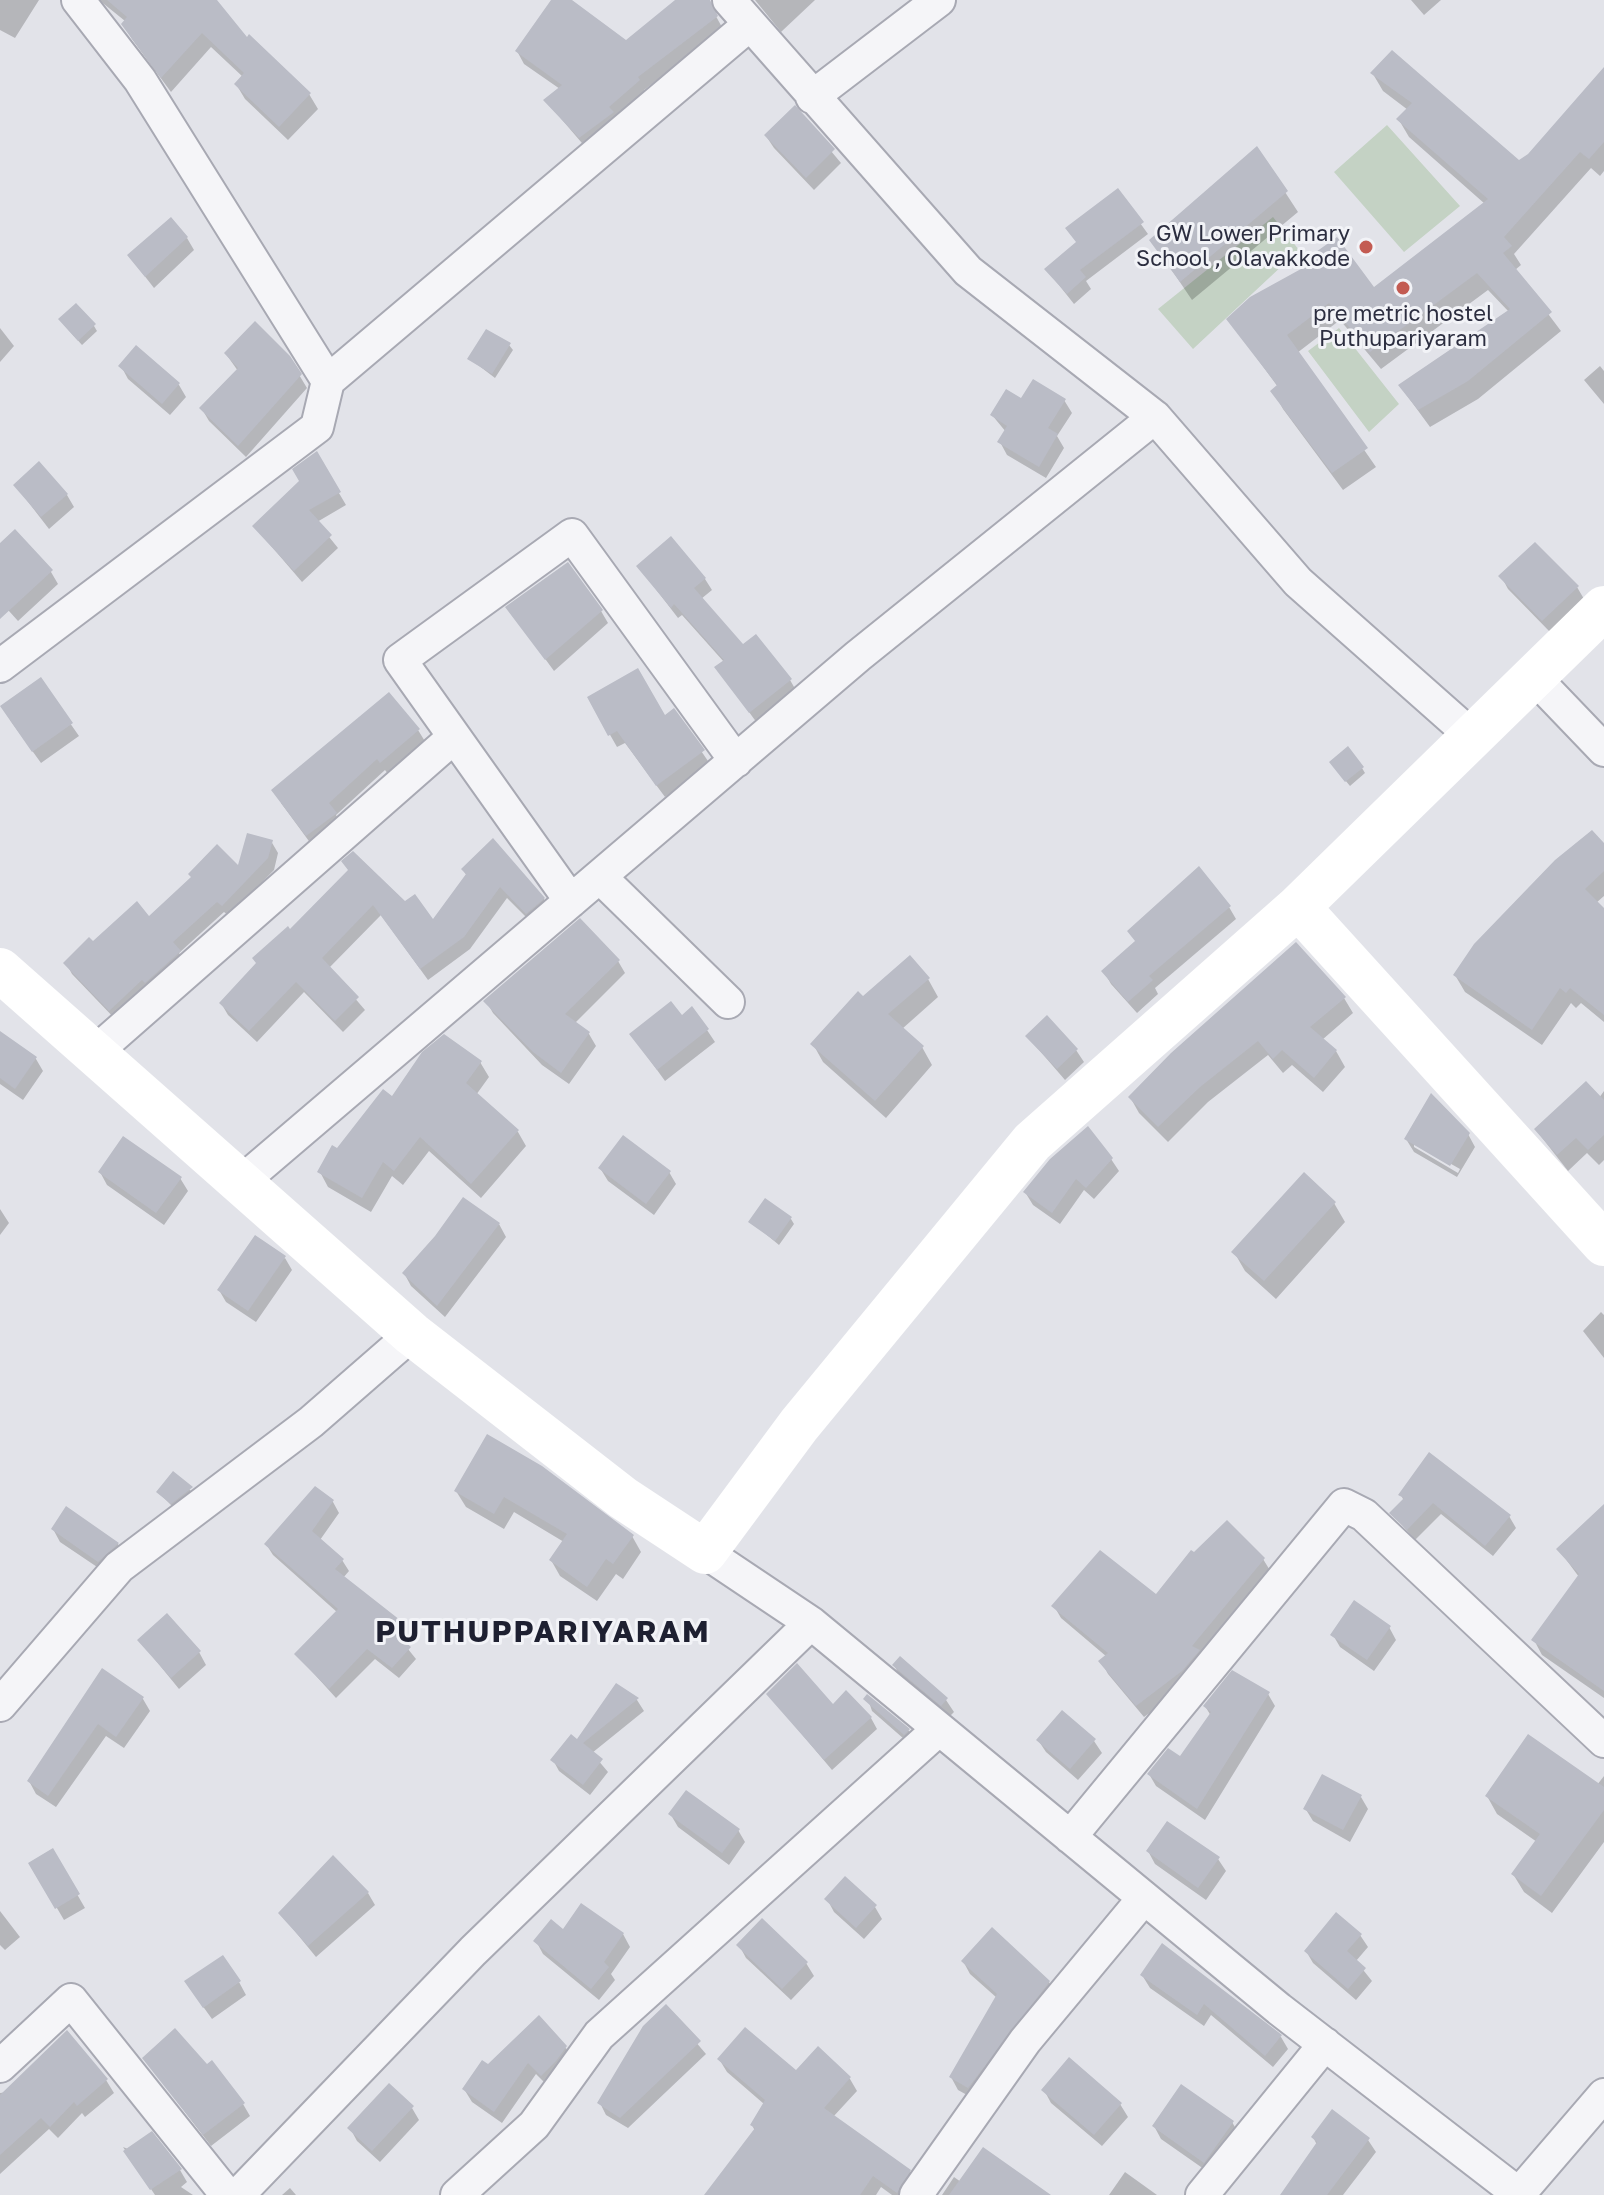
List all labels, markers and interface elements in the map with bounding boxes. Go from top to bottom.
place label: GW Lower Primary School , Olavakkode [1136,221,1350,272]
marker: GW Lower Primary School , Olavakkode [1357,238,1375,256]
marker: pre metric hostel Puthupariyaram [1394,279,1412,297]
place label: pre metric hostel Puthupariyaram [1313,301,1493,352]
district label: PUTHUPPARIYARAM [375,1614,711,1650]

